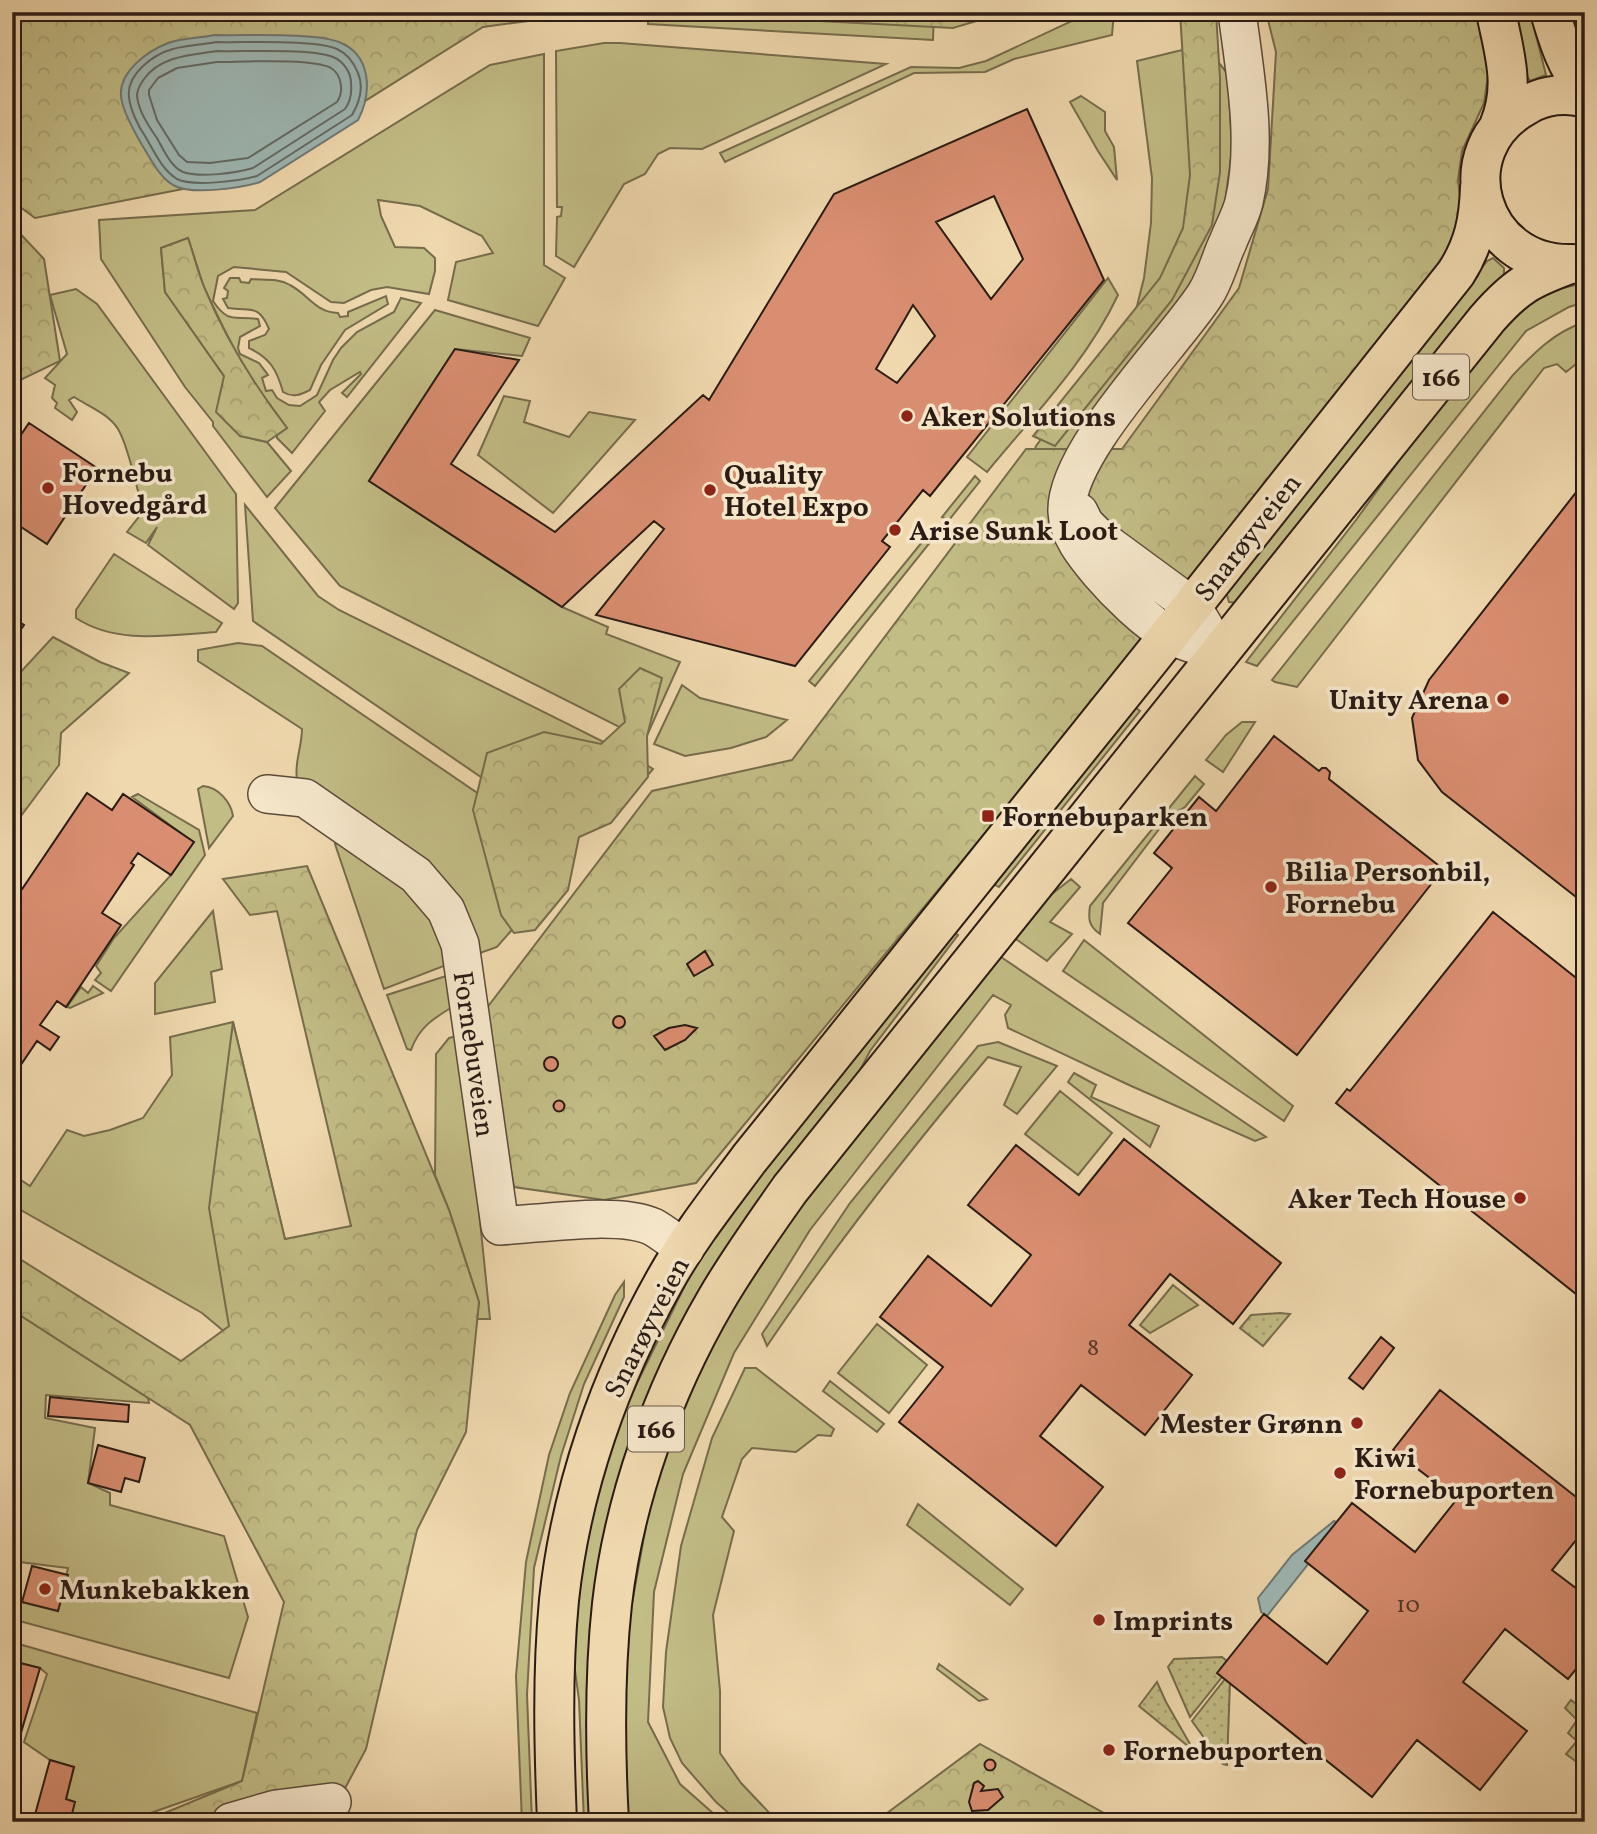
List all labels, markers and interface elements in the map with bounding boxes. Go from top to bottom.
road number: 166 [1413,354,1469,400]
place label: Aker Solutions [921,399,1116,438]
marker: Aker Solutions [899,408,915,424]
place label: Fornebu Hovedgård [62,455,207,526]
place label: Quality Hotel Expo [724,457,869,528]
street label: Snarøyveien [1186,466,1312,611]
marker: Fornebu Hovedgård [40,480,56,496]
marker: Quality Hotel Expo [702,482,718,498]
place label: Arise Sunk Loot [909,513,1118,552]
marker: Arise Sunk Loot [887,522,903,538]
place label: Unity Arena [1329,682,1489,721]
marker: Unity Arena [1495,691,1511,707]
place label: Fornebuparken [1002,799,1208,838]
marker: Fornebuparken [980,808,996,824]
place label: Bilia Personbil, Fornebu [1285,854,1490,925]
marker: Bilia Personbil, Fornebu [1263,879,1279,895]
street label: Fornebuveien [442,969,503,1140]
place label: Aker Tech House [1288,1181,1506,1220]
marker: Aker Tech House [1512,1190,1528,1206]
street label: Snarøyveien [596,1251,701,1406]
house number: 8 [1087,1332,1099,1366]
road number: 166 [628,1406,684,1452]
place label: Mester Grønn [1160,1406,1343,1445]
marker: Mester Grønn [1349,1415,1365,1431]
place label: Kiwi Fornebuporten [1354,1440,1554,1511]
marker: Kiwi Fornebuporten [1332,1465,1348,1481]
place label: Munkebakken [59,1572,250,1611]
marker: Munkebakken [37,1581,53,1597]
house number: 10 [1396,1589,1420,1623]
place label: Imprints [1113,1603,1233,1642]
marker: Imprints [1091,1612,1107,1628]
place label: Fornebuporten [1123,1733,1323,1772]
marker: Fornebuporten [1101,1742,1117,1758]

